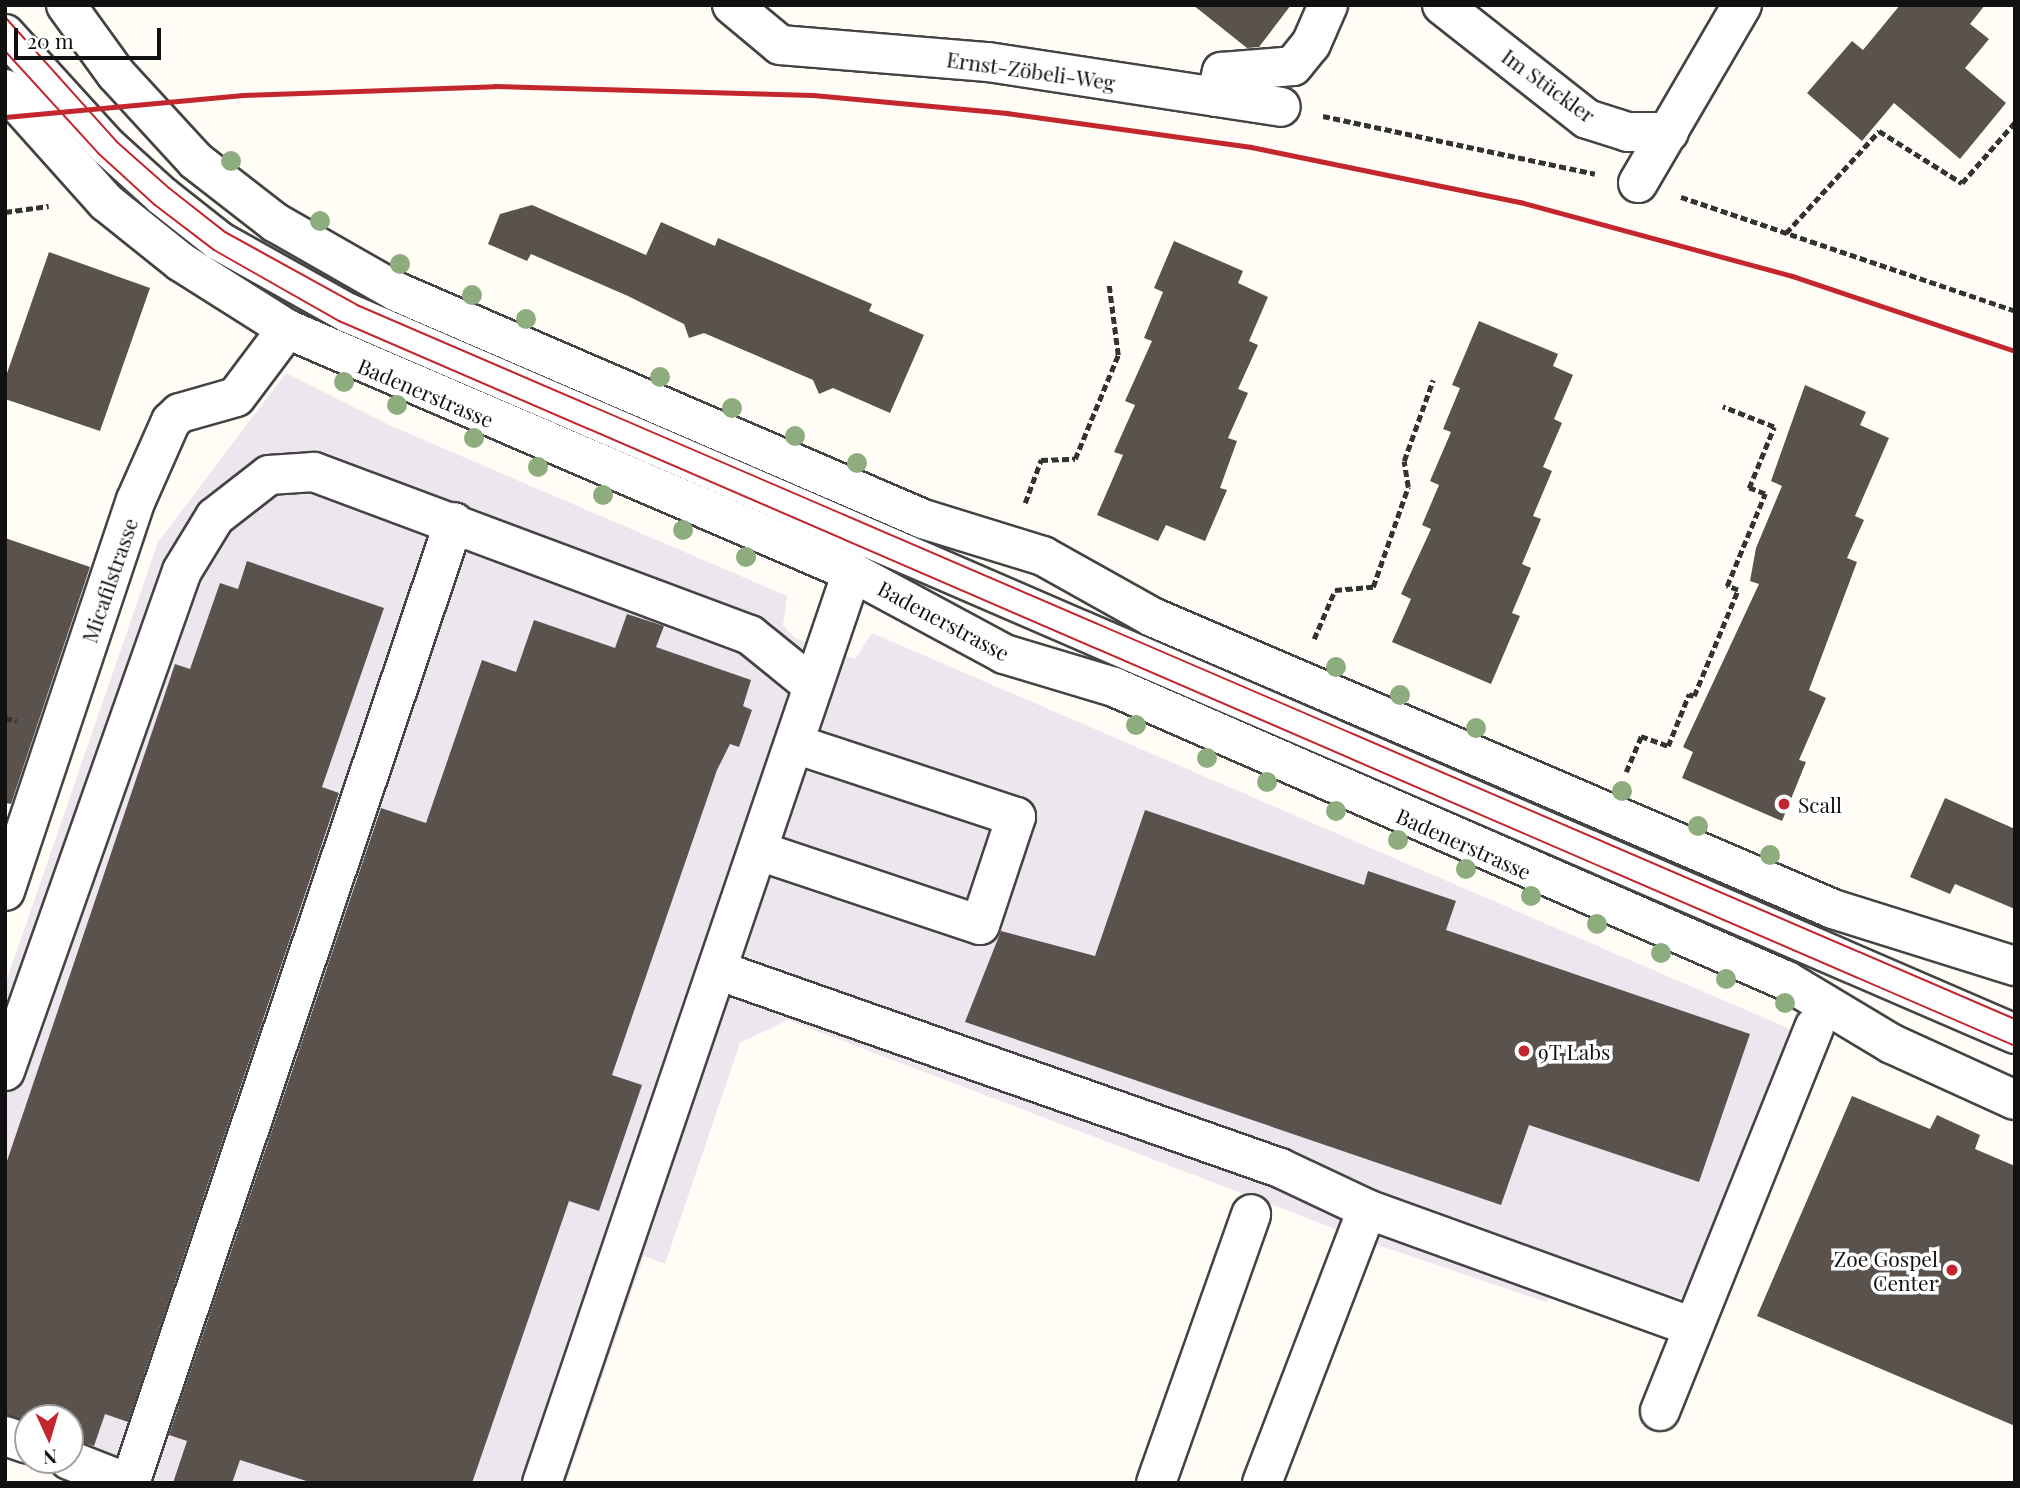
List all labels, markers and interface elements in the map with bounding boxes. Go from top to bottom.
scale bar [18,14,164,58]
text: 20 m [27,26,74,54]
street label: Im Stückler [1498,43,1600,127]
street label: Ernst-Zöbeli-Weg [945,46,1117,94]
street label: Badenerstrasse [354,352,498,432]
street label: Micafilstrasse [76,514,142,646]
street label: Badenerstrasse [874,575,1014,665]
place label: Scall [1798,791,1842,817]
marker: Scall [1776,796,1792,812]
street label: Badenerstrasse [1393,802,1535,884]
place label: 9T Labs [1538,1038,1611,1064]
marker: 9T Labs [1516,1043,1532,1059]
place label: Zoe Gospel Center [1834,1245,1938,1295]
marker: Zoe Gospel Center [1944,1262,1960,1278]
north arrow [14,1404,84,1474]
text: N [43,1445,58,1471]

